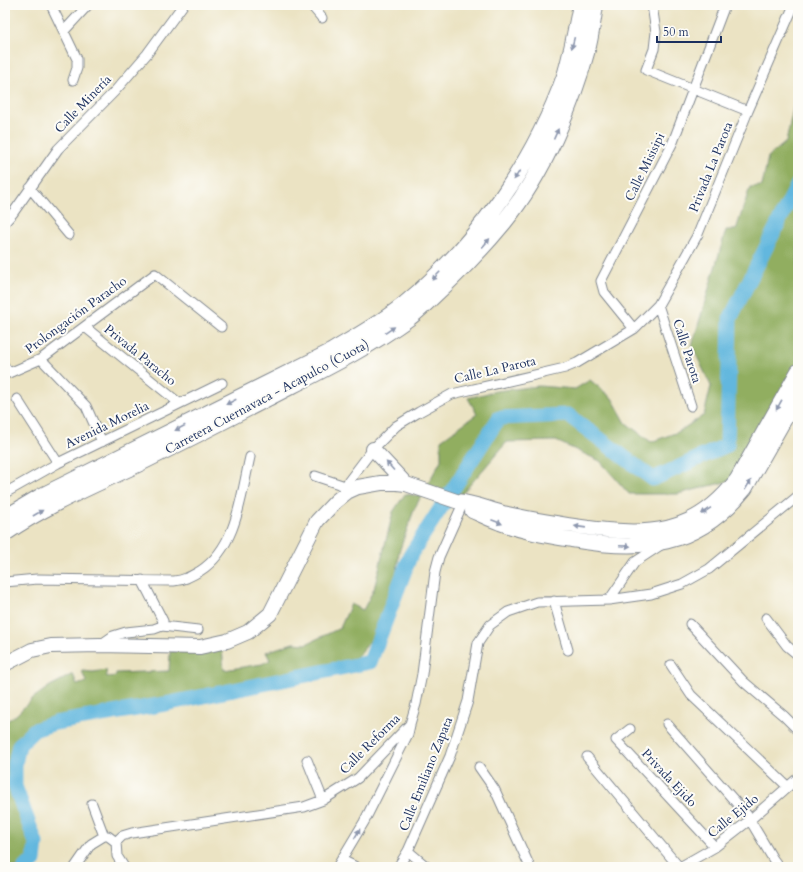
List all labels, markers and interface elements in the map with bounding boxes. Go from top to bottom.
scale bar [657,18,721,44]
text: 50 m [663,24,690,40]
one-way arrow [570,37,576,49]
street label: Calle Minería [51,71,116,137]
street label: Privada La Parota [685,119,737,215]
one-way arrow [553,127,559,139]
street label: Calle Misisipi [621,129,669,204]
one-way arrow [514,169,521,181]
one-way arrow [482,238,491,248]
one-way arrow [431,271,441,281]
street label: Prolongación Paracho [22,272,130,358]
street label: Calle Parota [668,317,706,386]
street label: Privada Paracho [100,320,180,390]
one-way arrow [385,326,395,334]
street label: Carretera Cuernavaca - Acapulco (Cuota) [162,335,372,459]
street label: Calle La Parota [452,352,538,388]
street label: Avenida Morelia [62,397,152,453]
one-way arrow [225,399,236,405]
one-way arrow [776,399,782,411]
one-way arrow [174,425,185,431]
one-way arrow [386,462,395,471]
one-way arrow [744,479,751,491]
one-way arrow [700,507,711,515]
one-way arrow [33,510,44,517]
one-way arrow [492,519,503,525]
one-way arrow [574,524,586,530]
one-way arrow [619,542,631,549]
street label: Calle Reforma [336,710,404,778]
street label: Calle Emiliano Zapata [395,714,457,834]
street label: Privada Ejido [637,745,701,811]
street label: Calle Ejido [704,790,762,842]
one-way arrow [354,828,361,840]

